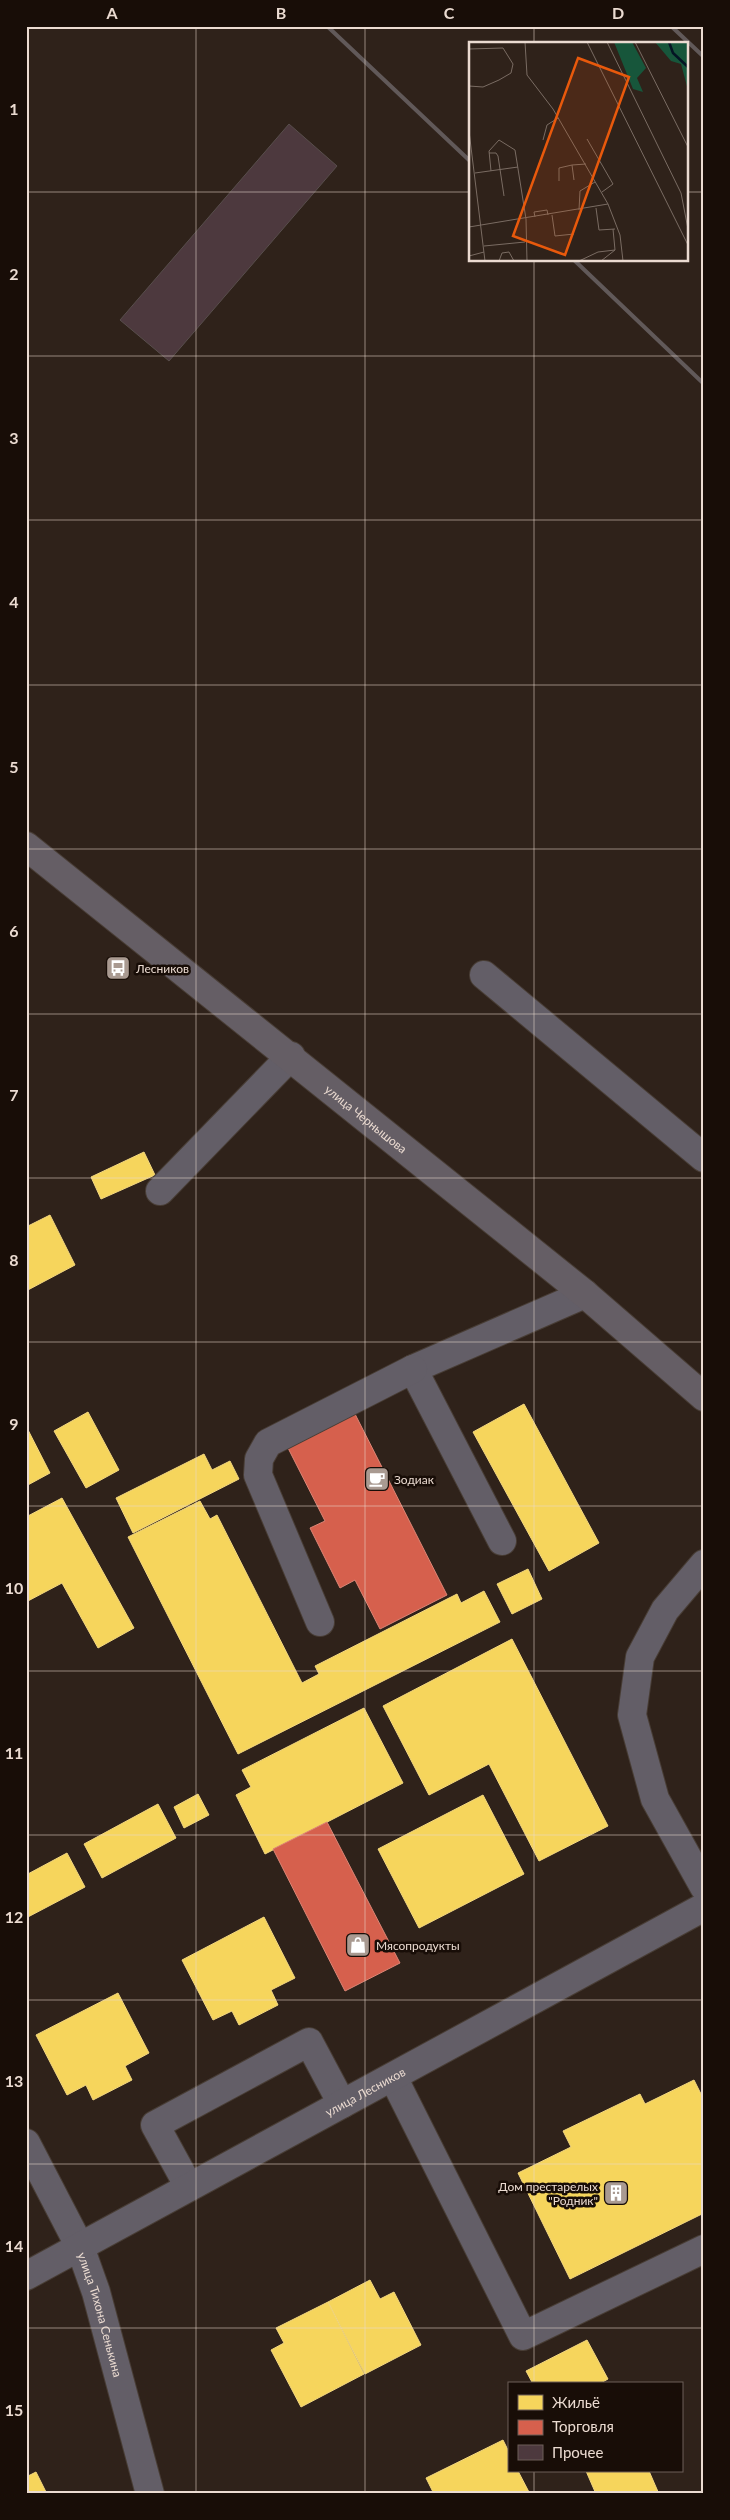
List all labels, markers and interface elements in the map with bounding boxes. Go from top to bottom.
text: A [105,3,118,22]
text: B [276,3,286,22]
text: C [444,3,455,22]
text: D [612,3,624,22]
inset map [469,42,688,261]
text: 1 [9,99,19,118]
text: 2 [9,264,19,283]
text: 3 [9,428,19,447]
text: 4 [9,592,19,611]
text: 5 [9,757,19,776]
text: 6 [9,921,19,940]
bus stop icon: Лесников [105,955,131,981]
place label: Лесников [135,961,189,976]
street label: улица Чернышова [322,1081,410,1156]
text: 7 [9,1085,19,1104]
text: 8 [9,1250,19,1269]
text: 9 [9,1414,19,1433]
cafe icon: Зодиак [364,1466,390,1492]
place label: Зодиак [394,1472,435,1487]
text: 10 [5,1578,23,1597]
text: 11 [5,1743,23,1762]
text: 12 [5,1907,23,1926]
shop icon: Мясопродукты [345,1932,371,1958]
place label: Мясопродукты [376,1938,460,1953]
street label: улица Лесников [322,2064,408,2119]
text: 13 [5,2071,23,2090]
place label: Дом престарелых "Родник" [498,2179,598,2208]
building icon: Дом престарелых "Родник" [603,2180,629,2206]
text: 14 [5,2236,23,2255]
street label: улица Тихона Сенькина [75,2250,126,2379]
legend [508,2382,682,2472]
text: Жильё [552,2393,600,2411]
text: 15 [5,2400,23,2419]
text: Торговля [552,2417,614,2435]
text: Прочее [552,2443,603,2461]

